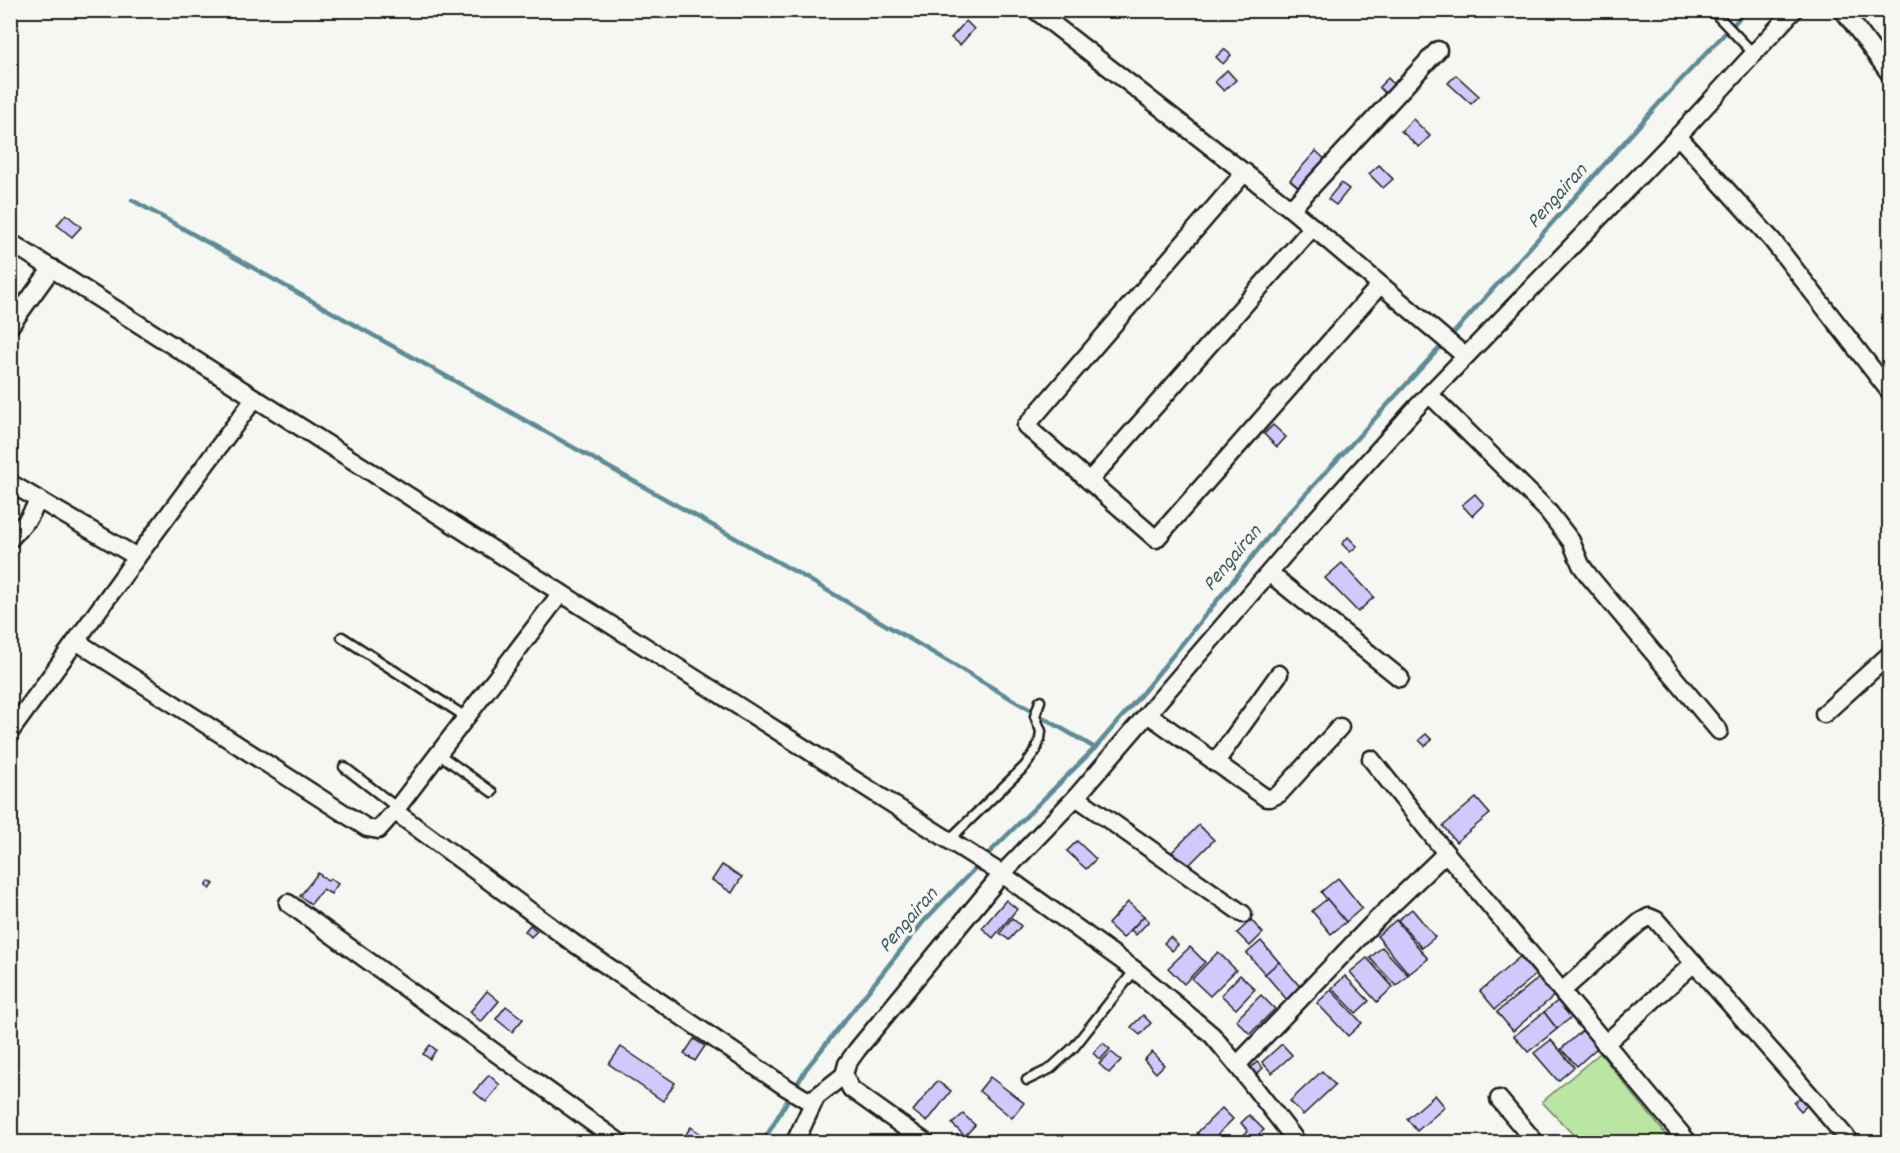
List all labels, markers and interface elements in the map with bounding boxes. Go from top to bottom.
water label: Pengairan [1521,157,1597,236]
water label: Pengairan [1197,518,1271,599]
water label: Pengairan [872,880,947,961]

